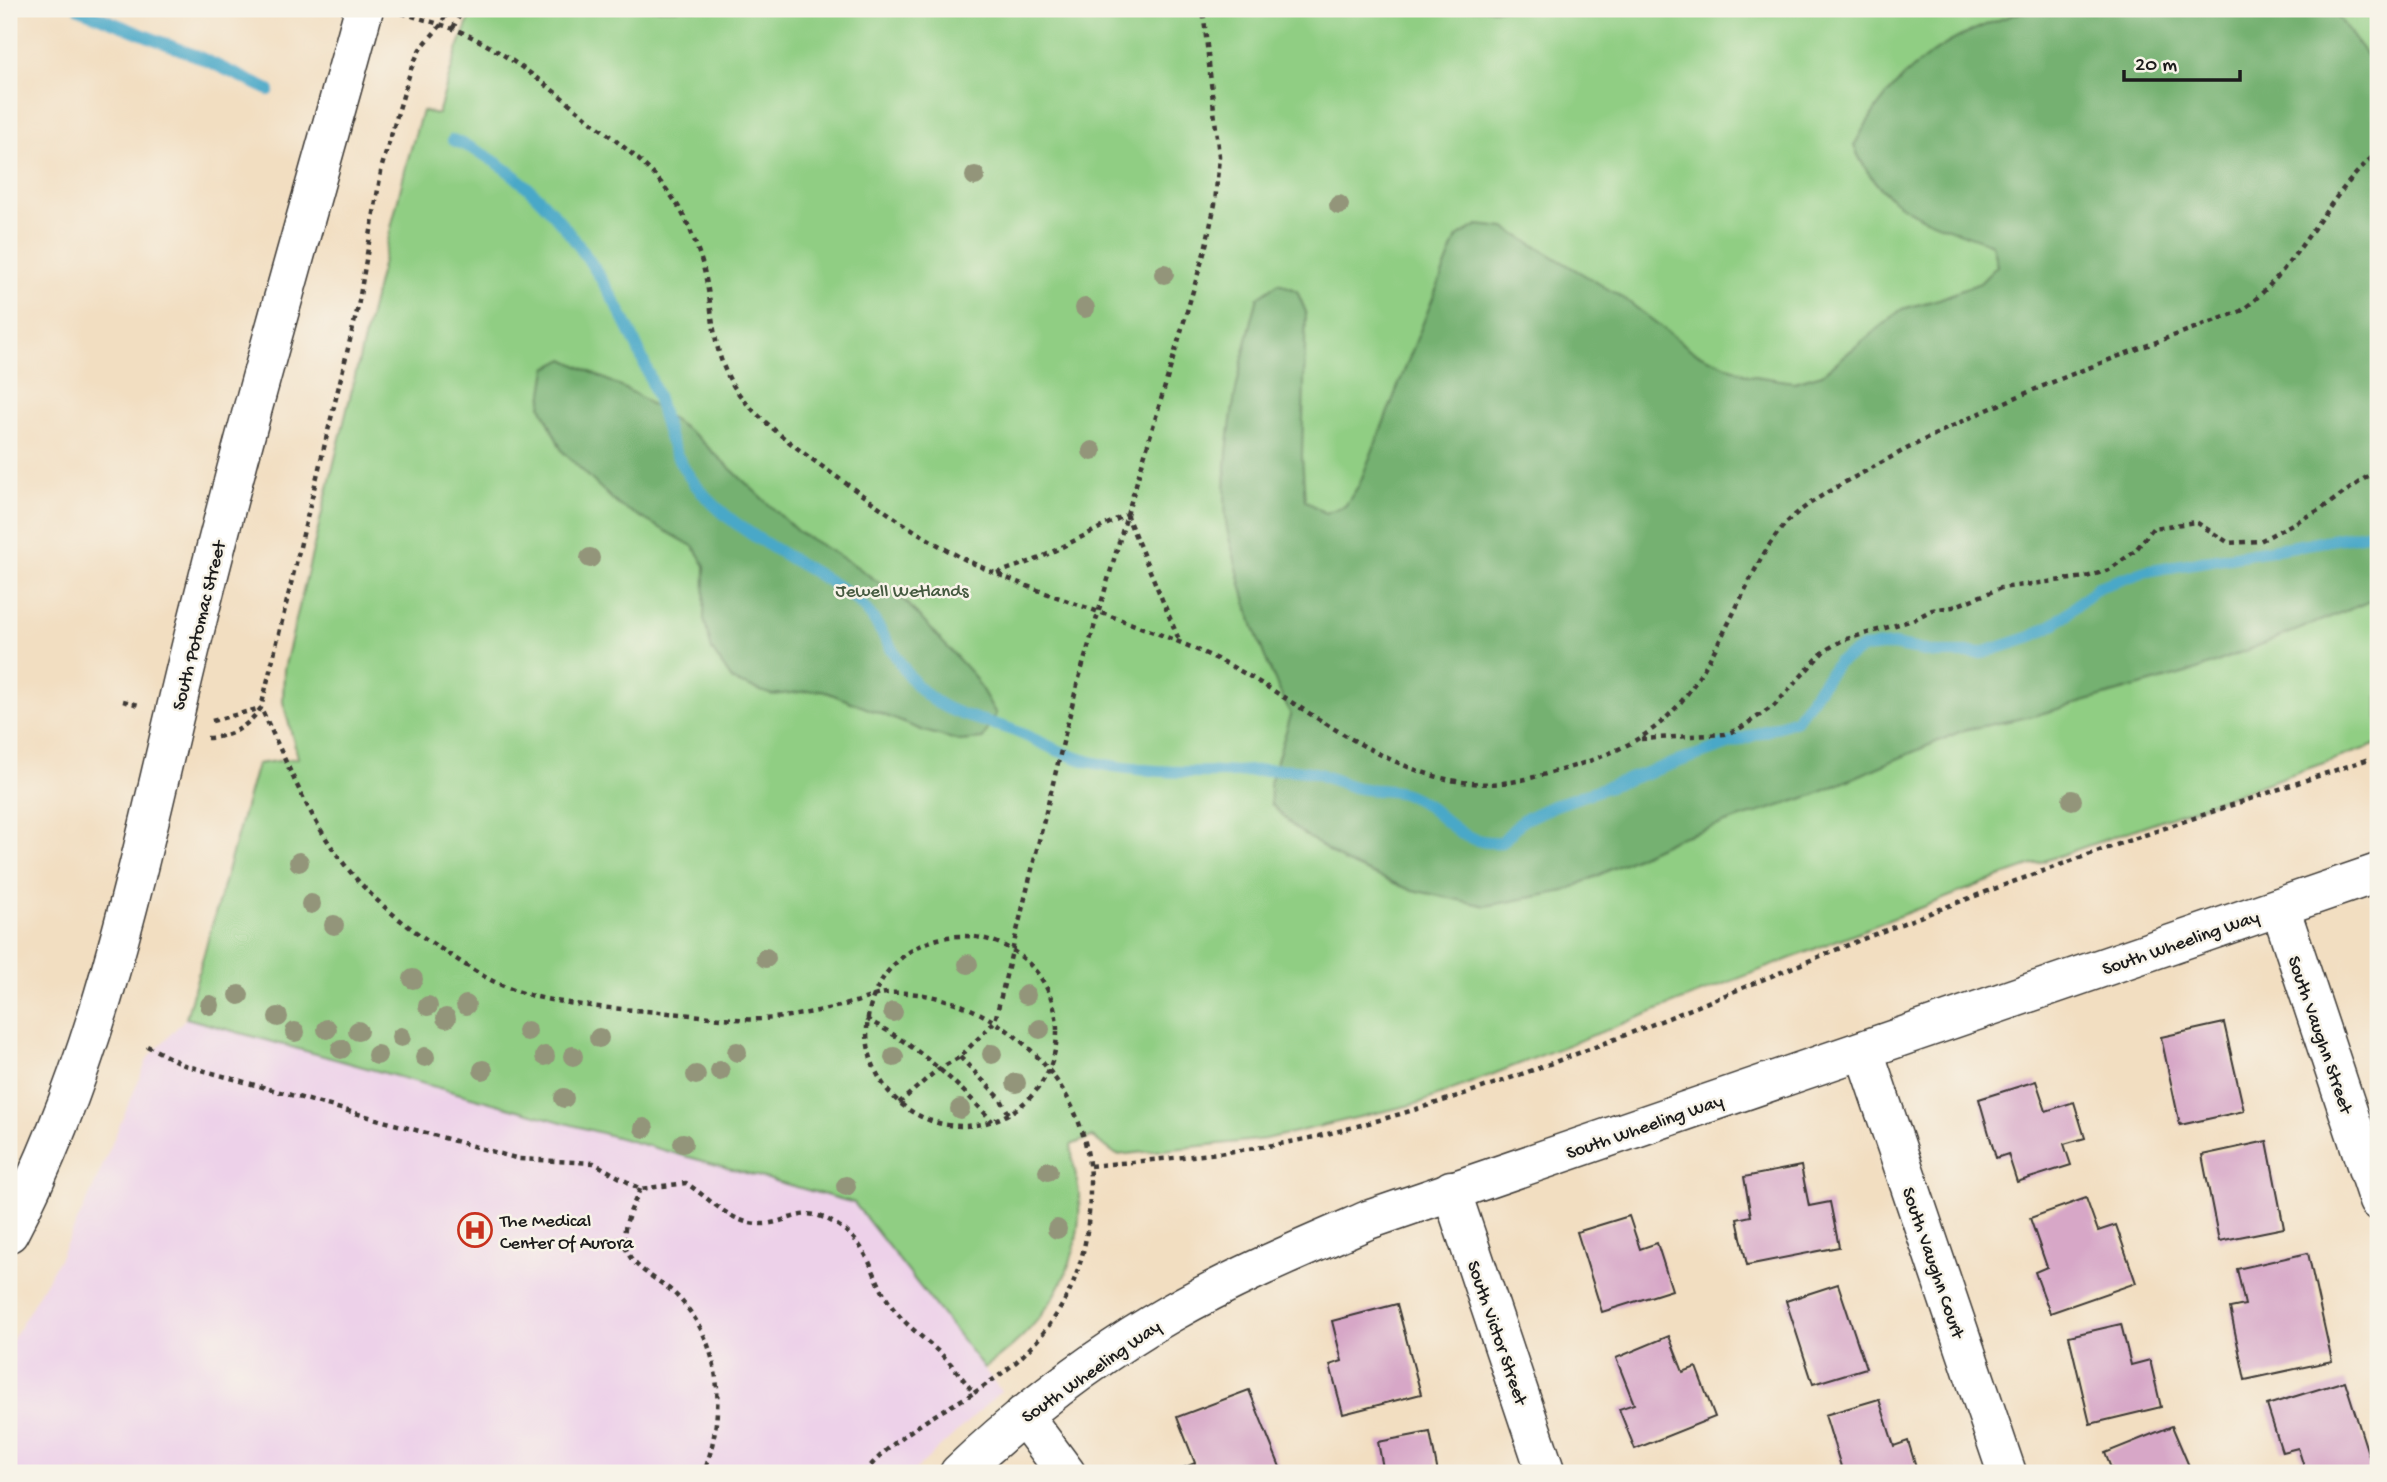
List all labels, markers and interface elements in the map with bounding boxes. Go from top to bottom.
scale bar [2124,38,2240,82]
text: 20 m [2135,54,2177,79]
street label: South Potomac Street [168,537,233,713]
park label: Jewell Wetlands [836,581,969,604]
street label: South Wheeling Way [2100,906,2263,982]
street label: South Vaughn Street [2281,953,2357,1119]
street label: South Wheeling Way [1564,1090,1727,1166]
street label: South Vaughn Court [1895,1185,1969,1344]
hospital icon: The Medical Center Of Aurora [456,1211,494,1249]
place label: The Medical Center Of Aurora [499,1211,635,1256]
street label: South Victor Street [1460,1258,1532,1410]
street label: South Wheeling Way [1018,1316,1167,1430]

